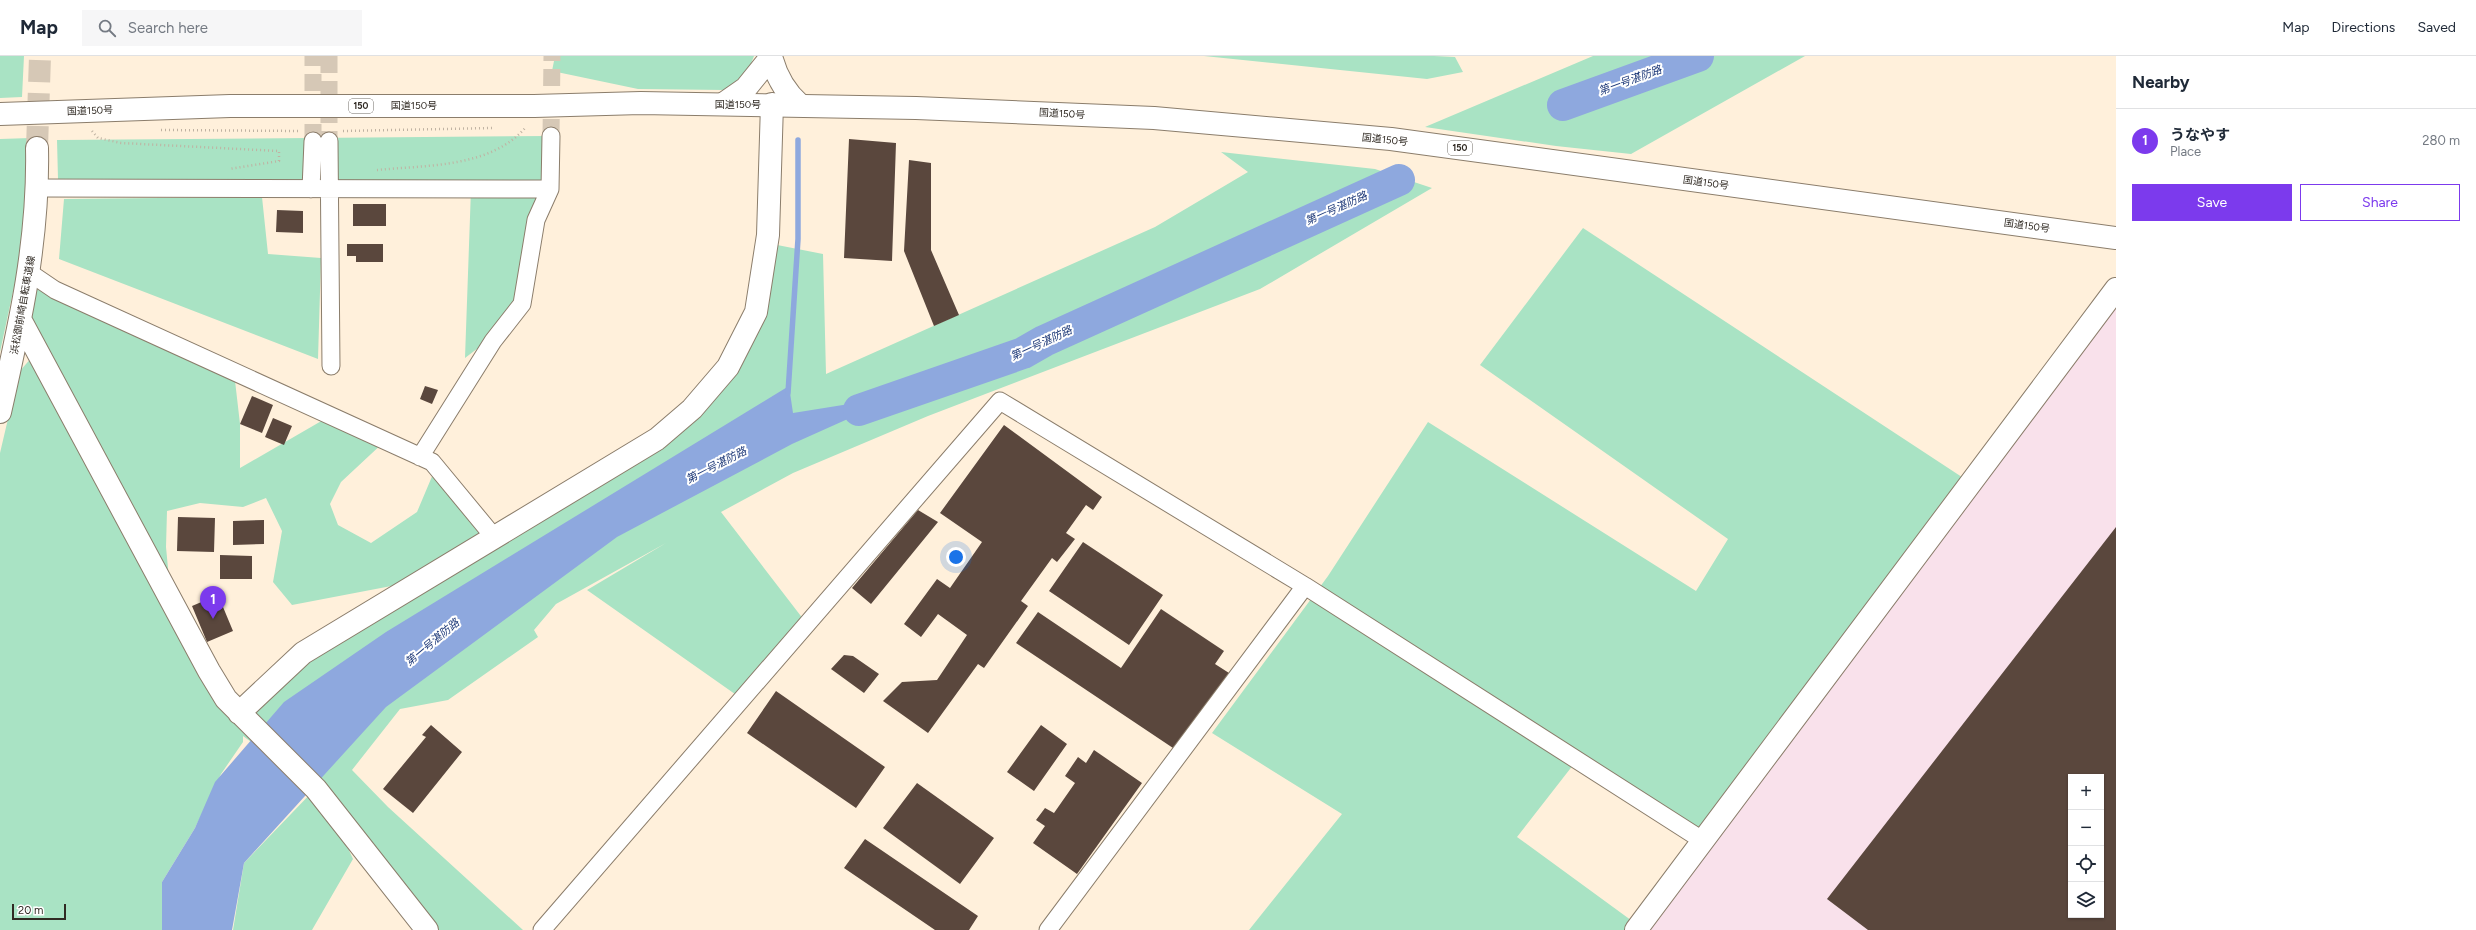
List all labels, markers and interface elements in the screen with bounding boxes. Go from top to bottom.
search box [82,10,362,46]
text: Map [20,16,58,39]
icon: search [96,17,118,39]
text: Search here [128,19,208,37]
text: Map [2282,19,2310,36]
text: Directions [2332,19,2395,36]
text: Saved [2417,19,2456,36]
water label: 第一号湛防路 [1597,63,1664,98]
text: Nearby [2132,72,2190,92]
street label: 国道150号 [715,98,761,111]
road number: 150 [349,99,373,113]
street label: 国道150号 [391,99,437,112]
street label: 国道150号 [67,103,113,118]
street label: 国道150号 [1039,106,1085,121]
text: うなやす [2170,126,2230,144]
street label: 国道150号 [1361,131,1409,148]
text: 1 [2142,133,2148,148]
text: 280 m [2422,133,2460,148]
road number: 150 [1448,141,1472,155]
text: Place [2170,144,2201,159]
street label: 国道150号 [1682,173,1730,192]
button: Save [2132,184,2292,221]
button: Share [2300,184,2460,221]
water label: 第一号湛防路 [1303,189,1370,228]
street label: 国道150号 [2003,216,2051,235]
street label: 浜松御前崎自転車道線 [7,255,38,355]
water label: 第一号湛防路 [1009,323,1075,363]
water label: 第一号湛防路 [684,444,749,486]
your location [946,547,966,567]
pin: 1 [200,586,226,619]
water label: 第一号湛防路 [403,616,463,669]
map controls [2068,774,2104,918]
button: + [2068,774,2104,810]
button: − [2068,810,2104,846]
button: locate [2068,846,2104,882]
button: layers [2068,882,2104,918]
scale bar [12,902,66,921]
text: 20 m [18,904,43,917]

